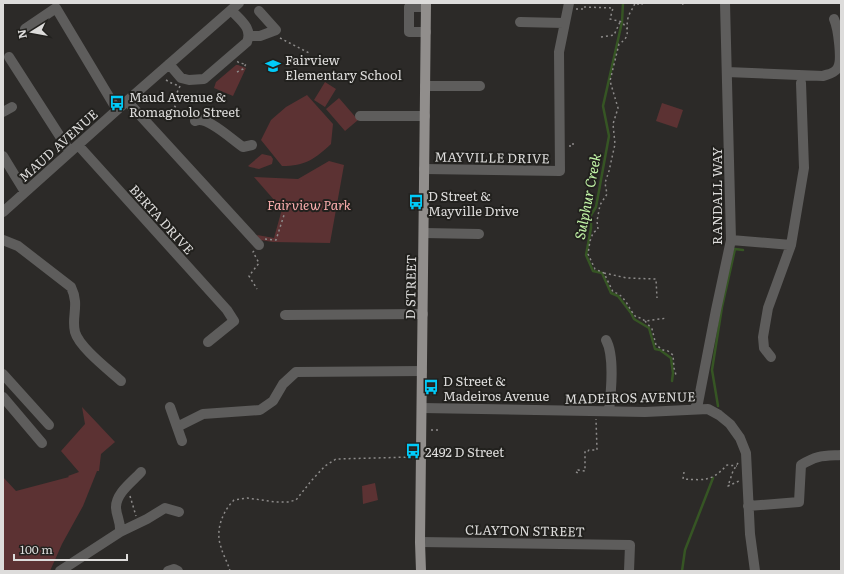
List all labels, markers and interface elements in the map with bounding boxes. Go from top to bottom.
north arrow [12,12,52,52]
text: N [12,28,30,40]
place label: Fairview Elementary School [285,50,402,84]
school or university icon: Fairview Elementary School [264,57,282,75]
place label: Maud Avenue & Romagnolo Street [129,87,241,121]
bus stop icon: Maud Avenue & Romagnolo Street [108,94,126,112]
street label: MAUD AVENUE [14,104,102,186]
street label: MAYVILLE DRIVE [434,146,550,168]
street label: RANDALL WAY [707,146,726,245]
water label: Sulphur Creek [569,151,605,241]
street label: BERTA DRIVE [125,180,199,258]
place label: D Street & Mayville Drive [428,186,519,220]
bus stop icon: D Street & Mayville Drive [407,193,425,211]
park label: Fairview Park [267,195,352,214]
street label: D STREET [400,254,420,320]
place label: D Street & Madeiros Avenue [443,371,549,405]
bus stop icon: D Street & Madeiros Avenue [422,378,440,396]
street label: MADEIROS AVENUE [564,386,696,408]
bus stop icon: 2492 D Street [404,442,422,460]
place label: 2492 D Street [425,442,505,461]
street label: CLAYTON STREET [465,519,586,541]
scale bar [14,536,127,562]
text: 100 m [20,540,53,558]

